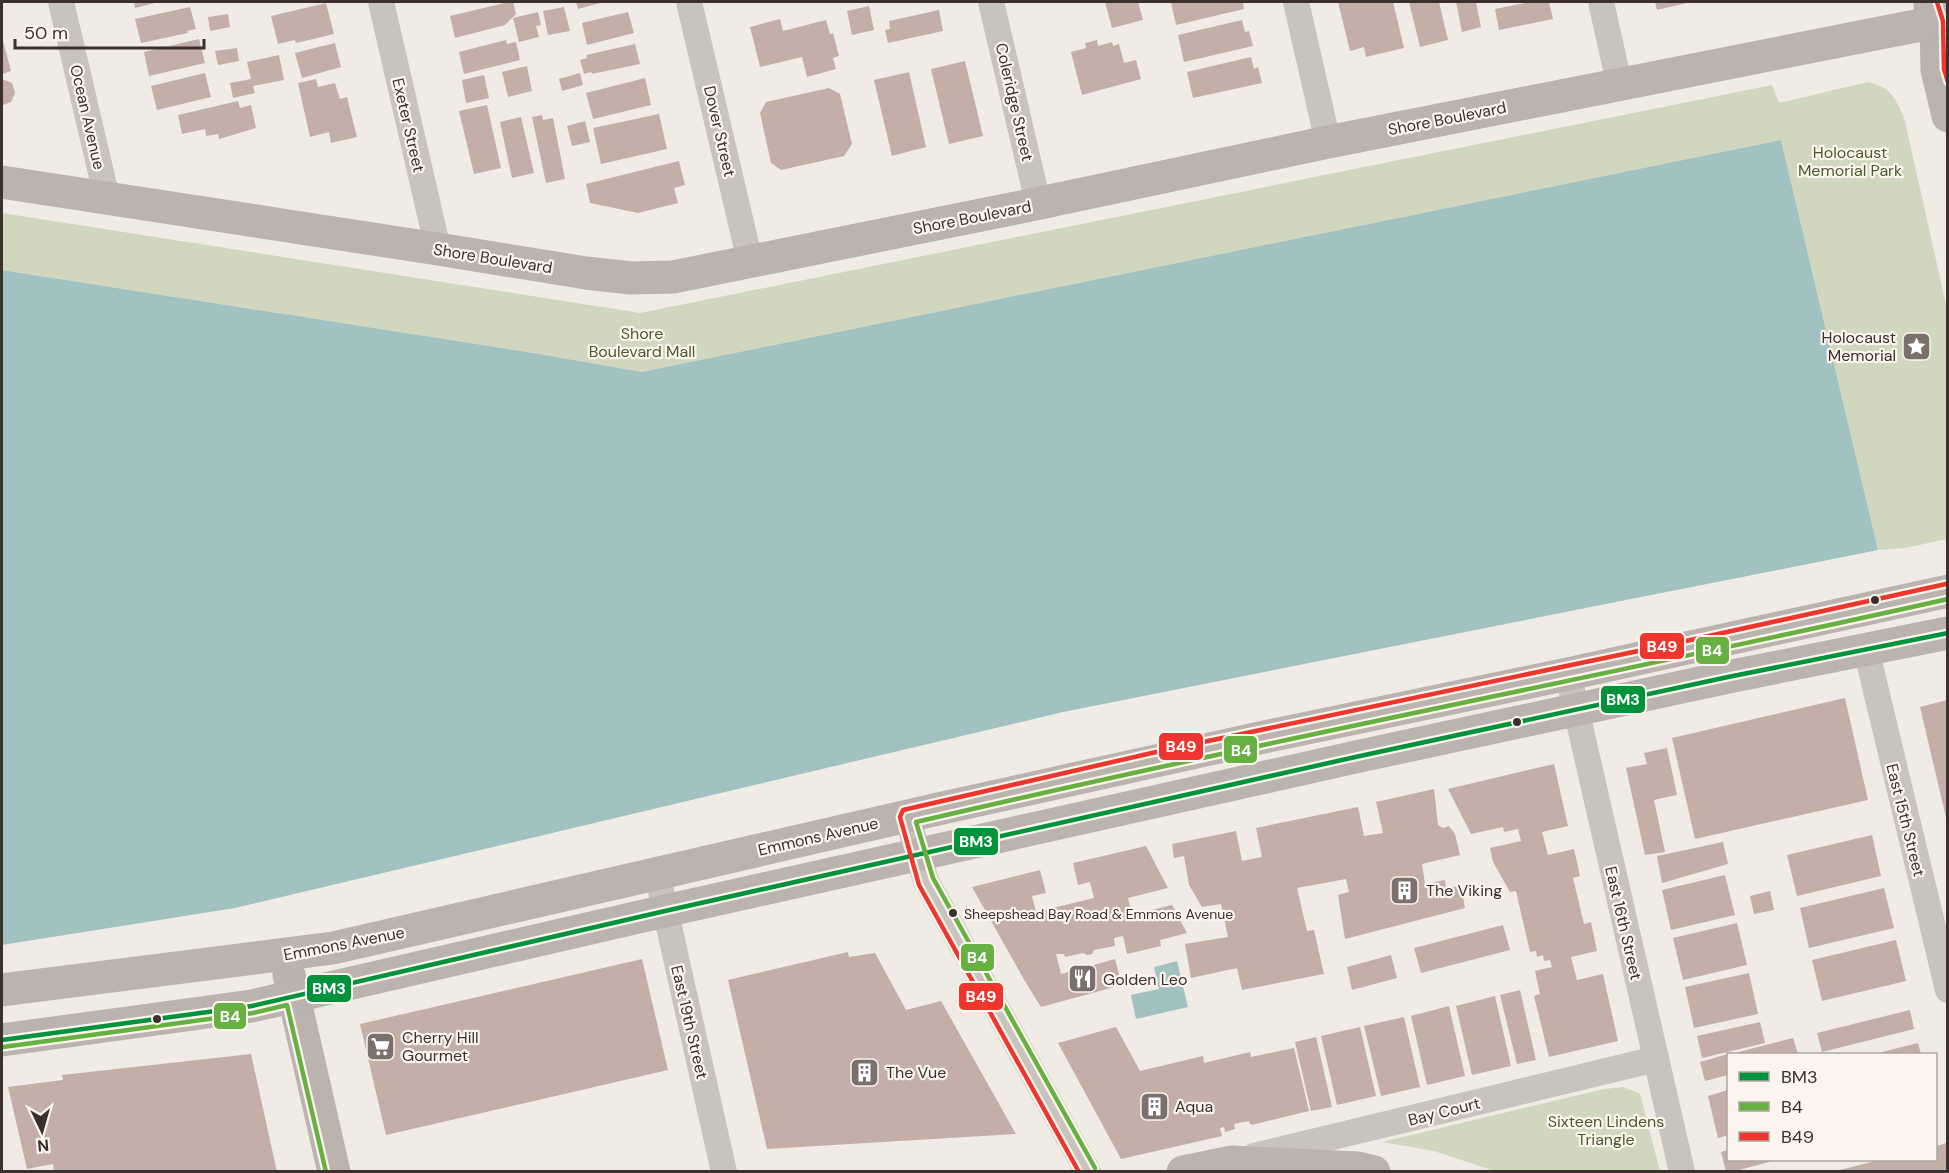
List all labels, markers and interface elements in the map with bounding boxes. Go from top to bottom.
scale bar [15,12,204,50]
text: 50 m [24,21,68,45]
street label: Coleridge Street [991,41,1038,163]
street label: Ocean Avenue [65,63,110,172]
street label: Exeter Street [387,76,430,174]
street label: Dover Street [699,84,740,179]
street label: Shore Boulevard [1386,97,1508,140]
park label: Holocaust Memorial Park [1798,142,1902,181]
street label: Shore Boulevard [911,196,1033,239]
street label: Shore Boulevard [432,239,554,278]
park label: Shore Boulevard Mall [589,323,695,362]
place label: Holocaust Memorial [1822,327,1896,366]
place icon: Holocaust Memorial [1901,330,1933,362]
unlabelled marker [1869,594,1881,606]
line badge: B49 [1639,632,1685,660]
text: B49 [1647,636,1677,657]
line badge: B4 [1695,636,1730,665]
text: B4 [1702,640,1722,661]
line badge: BM3 [1600,685,1646,714]
text: BM3 [1606,689,1640,710]
unlabelled marker [1511,716,1523,728]
line badge: B49 [1158,732,1204,761]
line badge: B4 [1223,735,1258,764]
text: B49 [1166,736,1196,757]
text: B4 [1231,740,1251,761]
street label: East 15th Street [1881,761,1930,879]
street label: Emmons Avenue [756,812,880,861]
line badge: BM3 [953,827,999,856]
text: BM3 [959,831,993,852]
street label: East 16th Street [1600,864,1647,982]
building icon: The Viking [1389,874,1421,906]
place label: The Viking [1426,880,1502,901]
place label: Sheepshead Bay Road & Emmons Avenue [964,905,1233,923]
marker: Sheepshead Bay Road & Emmons Avenue [947,907,959,919]
street label: Emmons Avenue [282,921,406,966]
line badge: B4 [960,943,995,972]
text: B4 [967,947,987,968]
street label: East 19th Street [666,963,713,1081]
restaurant icon: Golden Leo [1066,963,1098,995]
place label: Golden Leo [1103,969,1187,990]
line badge: BM3 [306,974,352,1003]
text: BM3 [312,978,346,999]
line badge: B49 [958,982,1004,1011]
text: B49 [966,986,996,1007]
line badge: B4 [213,1002,247,1030]
text: B4 [220,1006,240,1027]
unlabelled marker [151,1013,163,1025]
place label: Cherry Hill Gourmet [402,1027,479,1066]
supermarket icon: Cherry Hill Gourmet [365,1030,397,1062]
legend [1727,1053,1937,1161]
building icon: The Vue [849,1056,881,1088]
place label: The Vue [886,1062,946,1083]
text: BM3 [1781,1065,1818,1089]
building icon: Aqua [1138,1090,1170,1122]
street label: Bay Court [1406,1092,1482,1131]
text: B4 [1781,1095,1803,1119]
place label: Aqua [1175,1096,1213,1117]
north arrow [12,1101,72,1161]
park label: Sixteen Lindens Triangle [1548,1111,1664,1150]
text: B49 [1781,1125,1814,1149]
text: N [37,1134,50,1156]

